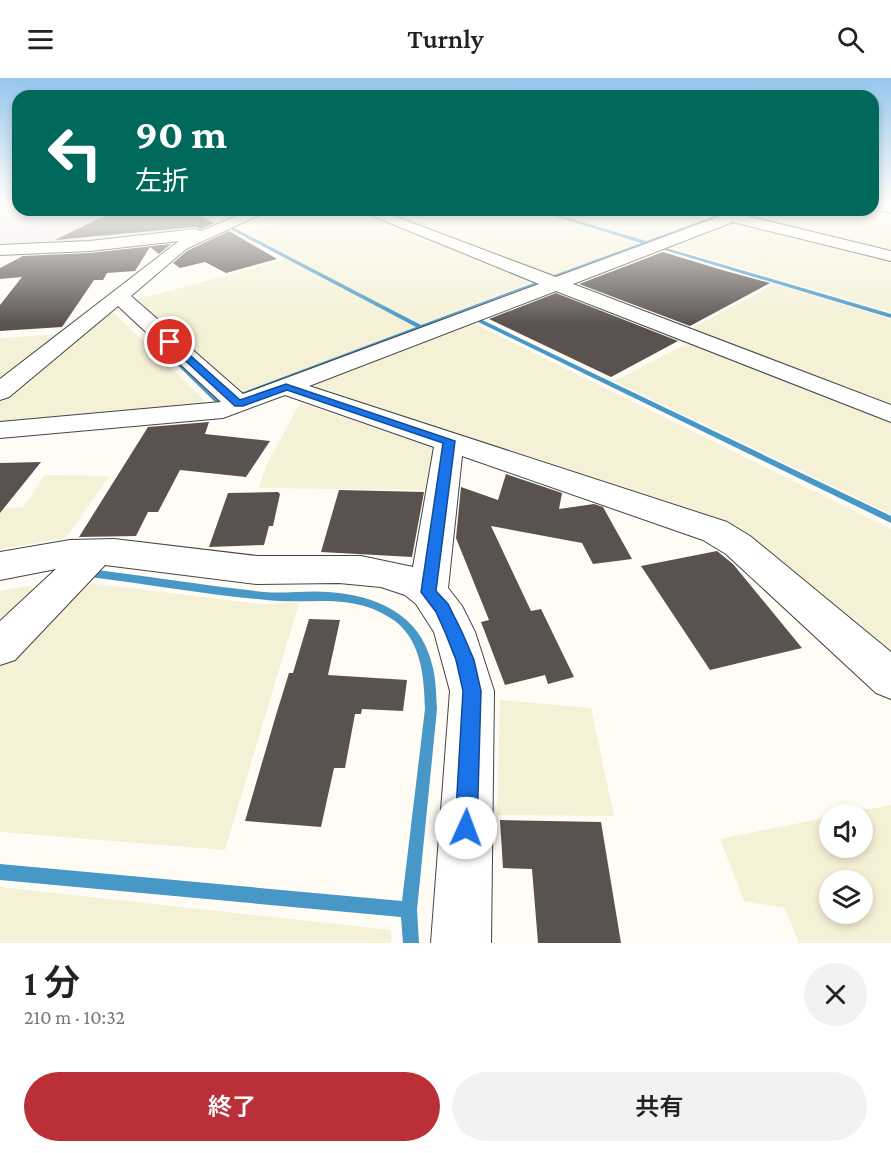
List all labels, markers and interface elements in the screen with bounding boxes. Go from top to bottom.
icon: menu [24,23,57,56]
icon: search [834,23,867,56]
text: Turnly [407,24,484,54]
text: 90 m [135,110,227,157]
icon: left [36,114,114,192]
text: 左折 [135,166,189,196]
pin [144,316,195,367]
icon: arrive [153,325,186,358]
position arrow [434,796,498,860]
map controls [819,804,873,924]
button: sound [819,804,873,858]
button: layers [819,870,873,924]
text: 1 分 [24,963,80,1003]
button: close [804,963,867,1026]
text: 210 m · 10:32 [24,1006,125,1028]
button: 終了 [24,1072,440,1141]
button: 共有 [452,1072,867,1141]

